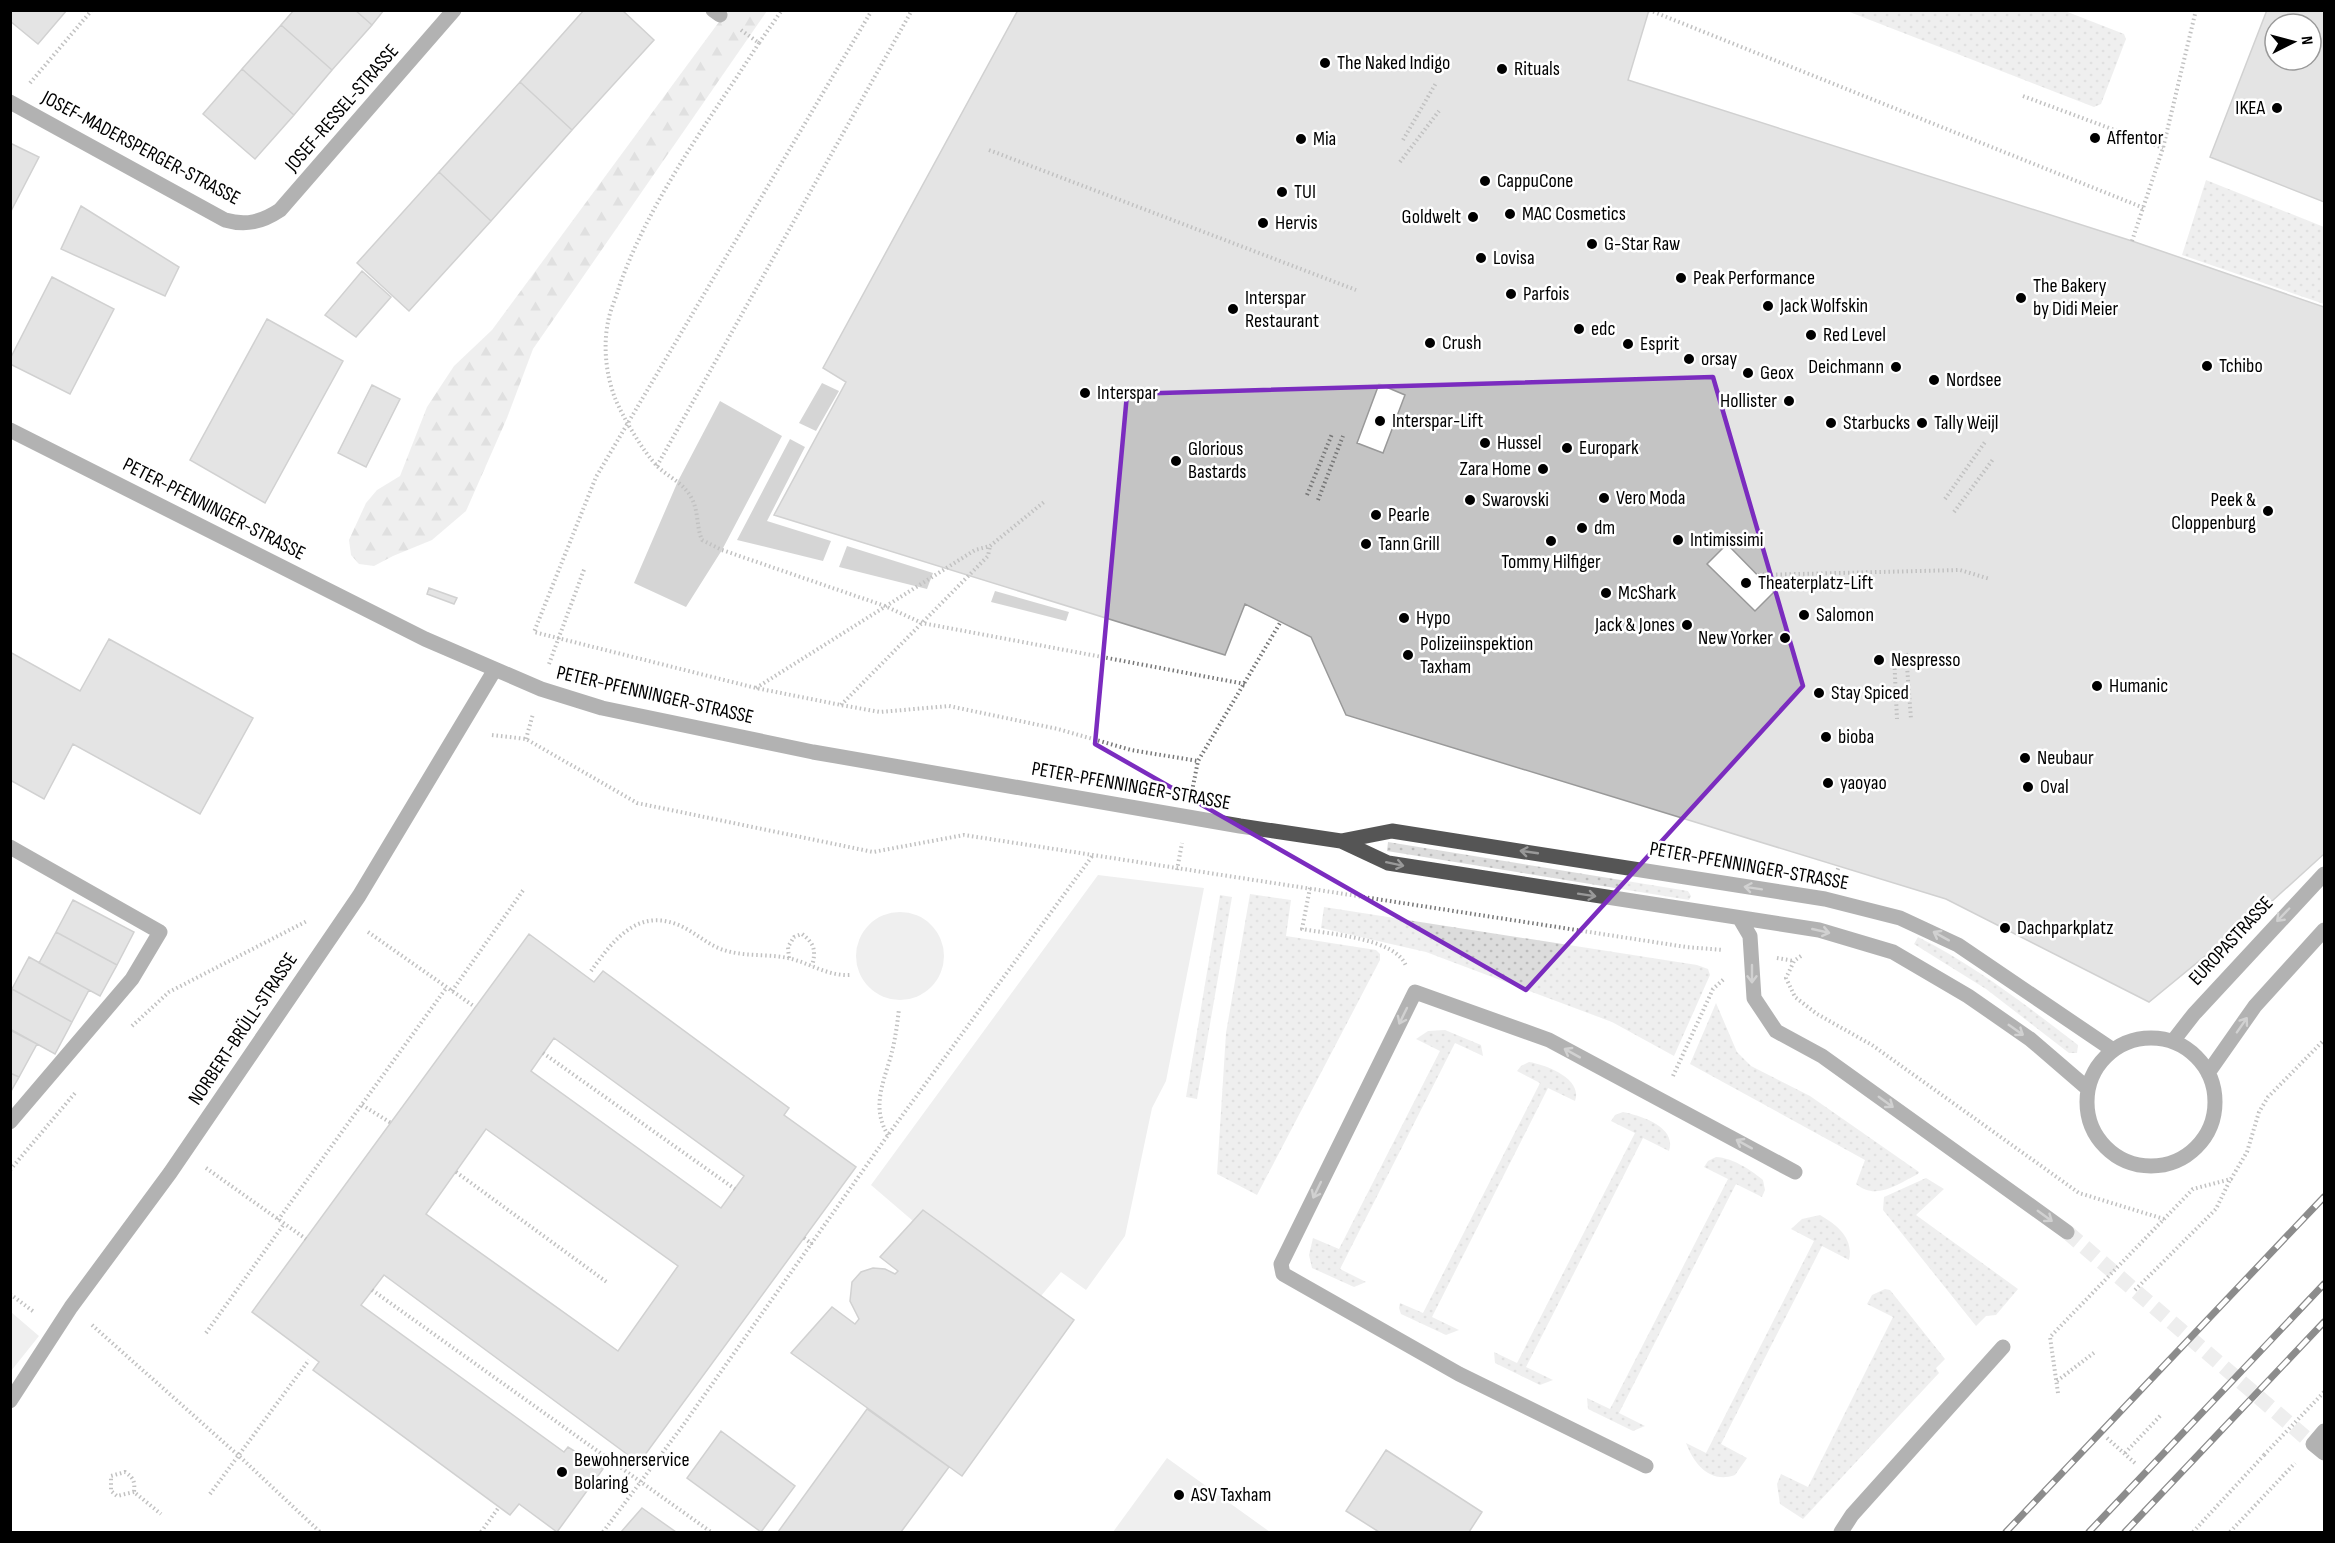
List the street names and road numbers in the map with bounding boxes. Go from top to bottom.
street label: JOSEF-RESSEL-STRASSE [280,39,404,177]
street label: JOSEF-MADERSPERGER-STRASSE [37,85,244,210]
street label: PETER-PFENNINGER-STRASSE [119,453,309,565]
street label: PETER-PFENNINGER-STRASSE [554,661,756,729]
street label: PETER-PFENNINGER-STRASSE [1030,757,1232,815]
street label: PETER-PFENNINGER-STRASSE [1648,837,1850,895]
street label: EUROPASTRASSE [2184,892,2278,990]
street label: NORBERT-BRÜLL-STRASSE [183,948,303,1110]

